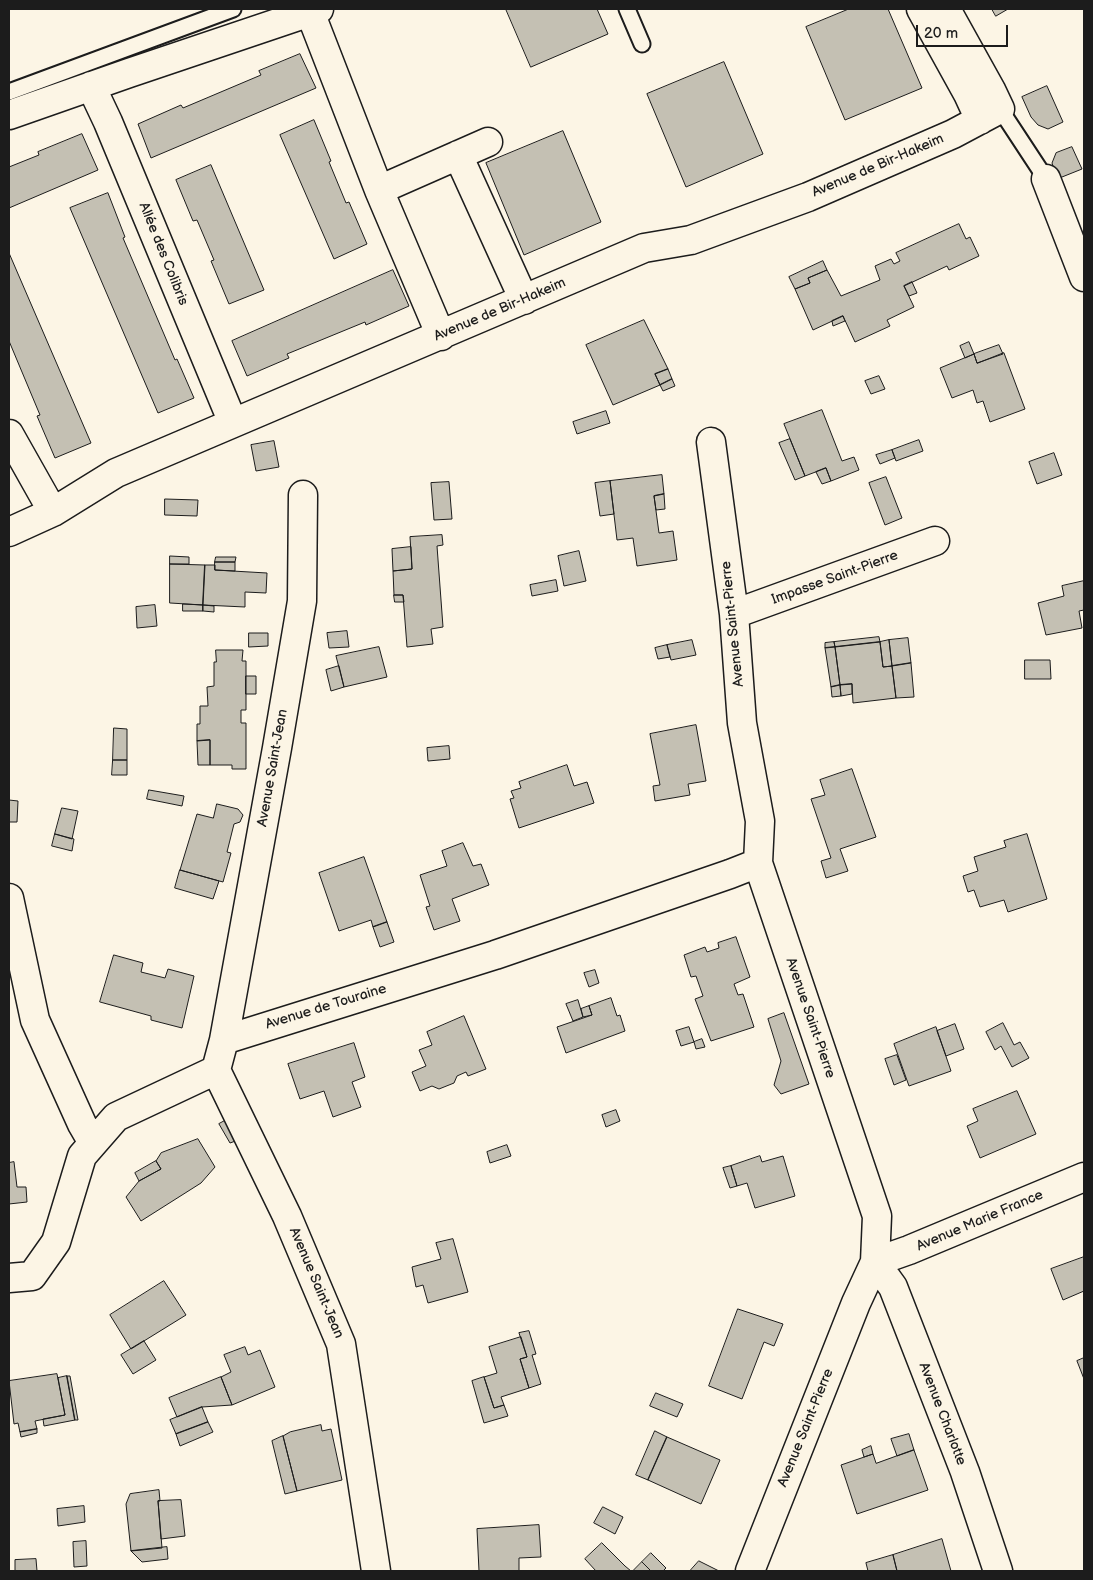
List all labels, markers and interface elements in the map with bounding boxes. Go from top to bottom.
scale bar [918,15,1010,47]
text: 20 m [924,24,958,43]
street label: Avenue de Bir-Hakeim [810,131,946,201]
street label: Allée des Colibris [135,200,191,308]
street label: Avenue de Bir-Hakeim [432,275,568,345]
street label: Impasse Saint-Pierre [769,547,901,609]
street label: Avenue Saint-Pierre [718,560,748,688]
street label: Avenue Saint-Jean [254,708,292,828]
street label: Avenue Saint-Pierre [782,956,838,1080]
street label: Avenue de Touraine [263,981,389,1033]
street label: Avenue Marie France [914,1187,1046,1255]
street label: Avenue Saint-Jean [285,1225,347,1341]
street label: Avenue Charlotte [915,1360,969,1468]
street label: Avenue Saint-Pierre [775,1366,837,1490]

